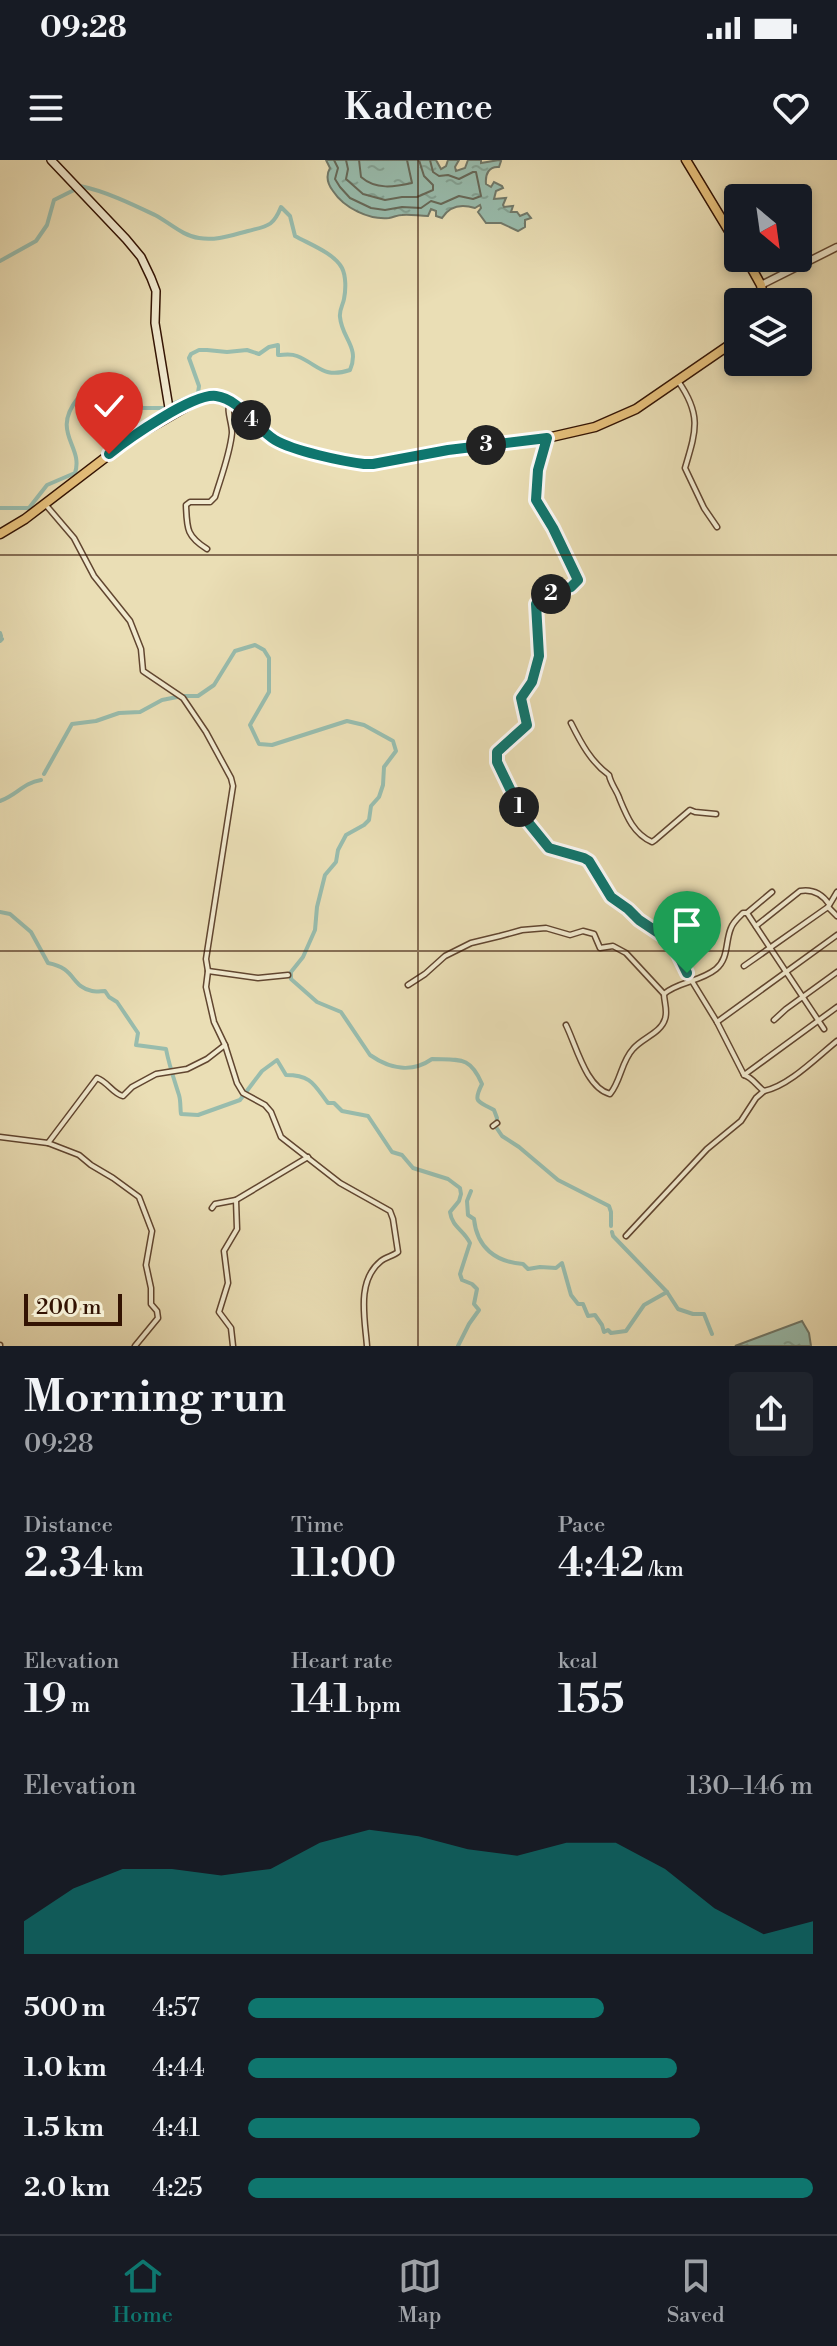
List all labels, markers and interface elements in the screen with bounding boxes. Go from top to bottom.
text: 09:28 [40,9,127,47]
icon: menu [24,86,68,130]
text: Kadence [344,86,493,131]
icon: heart [769,86,813,130]
north arrow [724,184,812,272]
map controls [724,184,812,376]
button: layers [724,288,812,376]
pin [75,372,143,454]
icon: check [87,384,131,428]
pin: 4 [231,400,271,440]
text: 4 [244,406,258,433]
pin: 3 [466,425,506,465]
text: 3 [479,431,493,458]
pin: 2 [531,574,571,614]
text: 2 [544,580,558,607]
pin: 1 [499,787,539,827]
text: 1 [514,793,524,820]
pin [653,891,721,973]
icon: arrive [665,903,709,947]
scale bar [24,1290,122,1326]
text: 200 m [36,1294,102,1321]
text: Morning run [24,1370,286,1425]
button: share [729,1372,813,1456]
text: 09:28 [24,1428,94,1460]
text: Distance [24,1512,113,1539]
text: Time [291,1512,344,1539]
text: Pace [558,1512,605,1539]
text: 2.34 [24,1539,108,1589]
text: 11:00 [291,1539,396,1589]
text: 4:42 [558,1539,644,1589]
text: km [108,1556,144,1583]
text: /km [644,1556,684,1583]
text: Elevation [24,1648,119,1675]
text: Heart rate [291,1648,393,1675]
text: kcal [558,1648,598,1675]
text: 19 [24,1675,67,1725]
text: 141 [291,1675,352,1725]
text: 155 [558,1675,624,1725]
text: m [67,1692,90,1719]
text: bpm [352,1692,401,1719]
text: Elevation [24,1770,137,1802]
text: 130–146 m [687,1770,813,1802]
text: 500 m [24,1992,106,2024]
text: 4:57 [152,1992,200,2024]
text: 1.0 km [24,2052,107,2084]
text: 4:44 [152,2052,205,2084]
text: 1.5 km [24,2112,104,2144]
text: 4:41 [152,2112,200,2144]
text: 2.0 km [24,2172,110,2204]
text: 4:25 [152,2172,203,2204]
tab: Home [112,2254,173,2329]
tab: Map [398,2254,442,2329]
tab: Saved [667,2254,725,2329]

